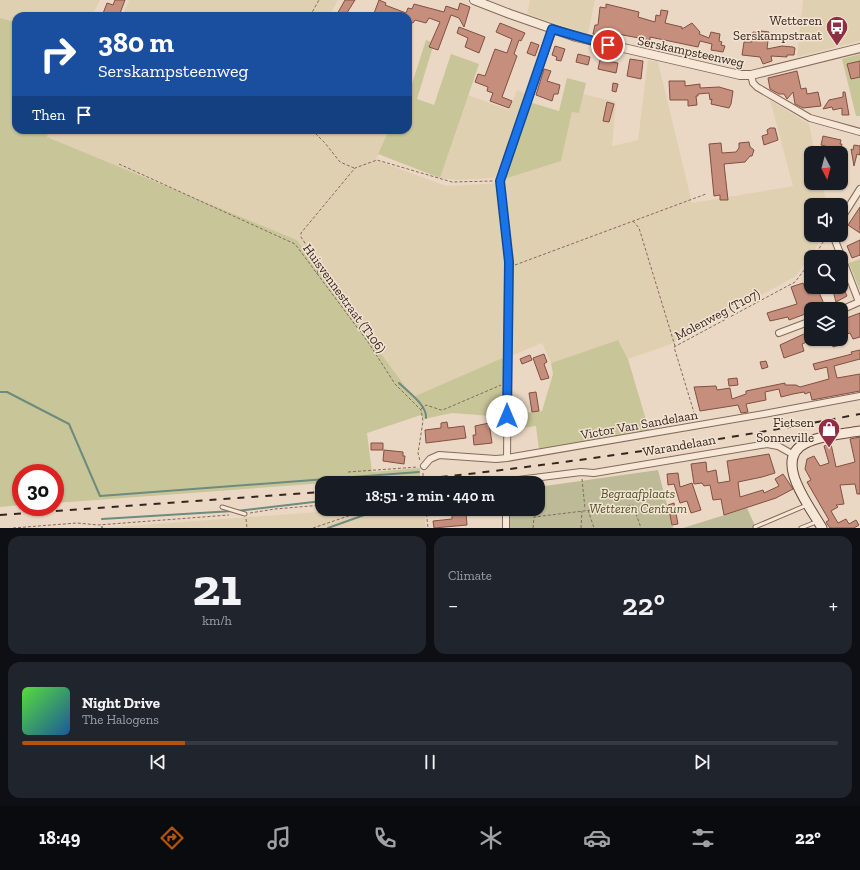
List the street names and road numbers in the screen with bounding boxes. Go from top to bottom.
street label: Serskampsteenweg [636,33,746,70]
street label: Huisvennestraat (T106) [300,241,389,356]
street label: Molenweg (T107) [672,286,763,343]
street label: Victor Van Sandelaan [578,407,699,442]
street label: Warandelaan [641,432,717,459]

